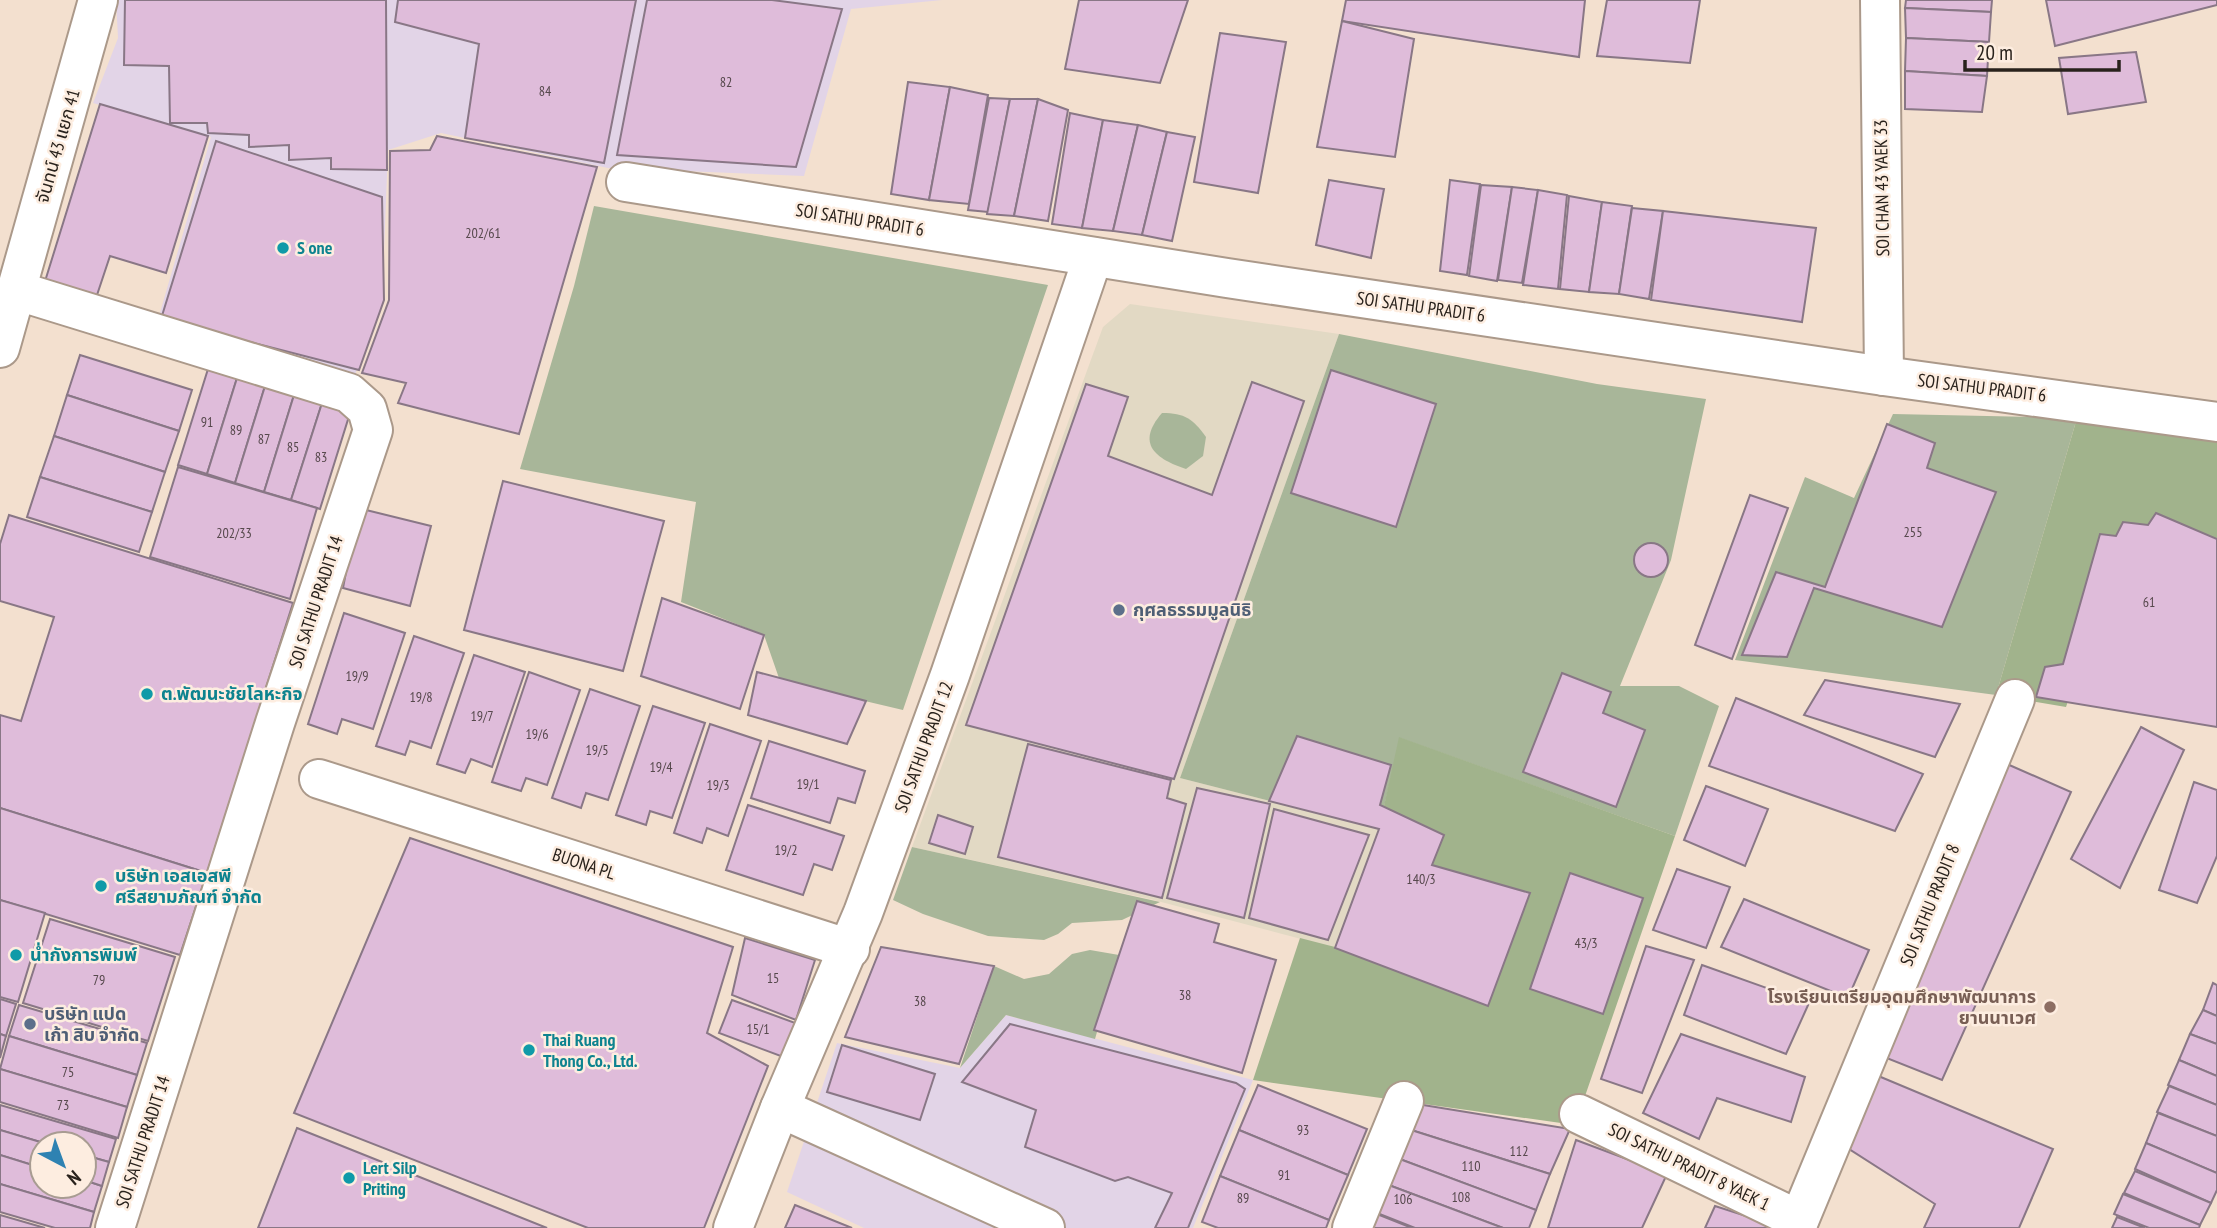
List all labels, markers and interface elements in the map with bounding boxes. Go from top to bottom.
scale bar [1965,28,2119,72]
text: 20 m [1976,39,2013,66]
house number: 82 [720,73,732,91]
house number: 84 [539,82,552,100]
street label: จันทน์ 43 แยก 41 [30,86,85,206]
street label: SOI CHAN 43 YAEK 33 [1869,119,1894,257]
street label: SOI SATHU PRADIT 6 [794,198,926,241]
house number: 202/61 [465,224,501,242]
place label: S one [297,236,333,259]
marker: S one [275,240,291,256]
street label: SOI SATHU PRADIT 6 [1355,286,1487,327]
street label: SOI SATHU PRADIT 6 [1916,368,2048,407]
house number: 91 [201,413,213,431]
house number: 89 [230,421,242,439]
house number: 87 [258,430,270,448]
house number: 85 [287,438,299,456]
house number: 83 [315,448,327,466]
house number: 255 [1904,523,1922,541]
house number: 202/33 [216,524,252,542]
street label: SOI SATHU PRADIT 14 [283,533,348,671]
house number: 61 [2143,593,2155,611]
place label: กุศลธรรมมูลนิธิ [1133,598,1251,621]
marker: กุศลธรรมมูลนิธิ [1111,602,1127,618]
house number: 19/9 [345,667,369,685]
street label: SOI SATHU PRADIT 12 [889,678,958,815]
place label: ต.พัฒนะชัยโลหะกิจ [161,682,303,705]
marker: ต.พัฒนะชัยโลหะกิจ [139,686,155,702]
house number: 19/8 [409,688,433,706]
house number: 19/7 [470,707,494,725]
house number: 19/6 [525,725,549,743]
house number: 19/5 [585,741,609,759]
house number: 19/4 [649,758,673,776]
house number: 19/1 [796,775,820,793]
house number: 19/3 [706,776,730,794]
street label: SOI SATHU PRADIT 8 [1895,840,1964,969]
house number: 19/2 [774,841,798,859]
street label: BUONA PL [550,843,619,885]
place label: บริษัท เอสเอสพี ศรีสยามภัณฑ์ จำกัด [115,864,262,908]
house number: 140/3 [1406,870,1436,888]
marker: บริษัท เอสเอสพี ศรีสยามภัณฑ์ จำกัด [93,878,109,894]
house number: 43/3 [1574,934,1598,952]
place label: น่ำกังการพิมพ์ [30,942,137,966]
marker: น่ำกังการพิมพ์ [8,947,24,963]
house number: 15 [767,969,779,987]
house number: 79 [93,971,105,989]
place label: โรงเรียนเตรียมอุดมศึกษาพัฒนาการ ยานนาเวศ [1767,985,2036,1029]
house number: 38 [1179,986,1191,1004]
house number: 38 [914,992,926,1010]
marker: โรงเรียนเตรียมอุดมศึกษาพัฒนาการ ยานนาเวศ [2042,999,2058,1015]
place label: บริษัท แปด เก้า สิบ จำกัด [44,1002,139,1046]
marker: บริษัท แปด เก้า สิบ จำกัด [22,1016,38,1032]
house number: 15/1 [746,1020,770,1038]
place label: Thai Ruang Thong Co., Ltd. [543,1028,638,1072]
marker: Thai Ruang Thong Co., Ltd. [521,1042,537,1058]
house number: 75 [62,1063,74,1081]
street label: SOI SATHU PRADIT 14 [110,1073,175,1211]
house number: 73 [57,1096,69,1114]
street label: SOI SATHU PRADIT 8 YAEK 1 [1605,1117,1774,1216]
house number: 93 [1297,1121,1309,1139]
north arrow [28,1130,98,1200]
house number: 112 [1510,1142,1528,1160]
place label: Lert Silp Priting [363,1156,417,1200]
house number: 110 [1462,1157,1480,1175]
text: N [62,1165,86,1190]
house number: 91 [1278,1166,1290,1184]
marker: Lert Silp Priting [341,1170,357,1186]
house number: 108 [1452,1188,1470,1206]
house number: 89 [1237,1189,1249,1207]
house number: 106 [1394,1190,1412,1208]

